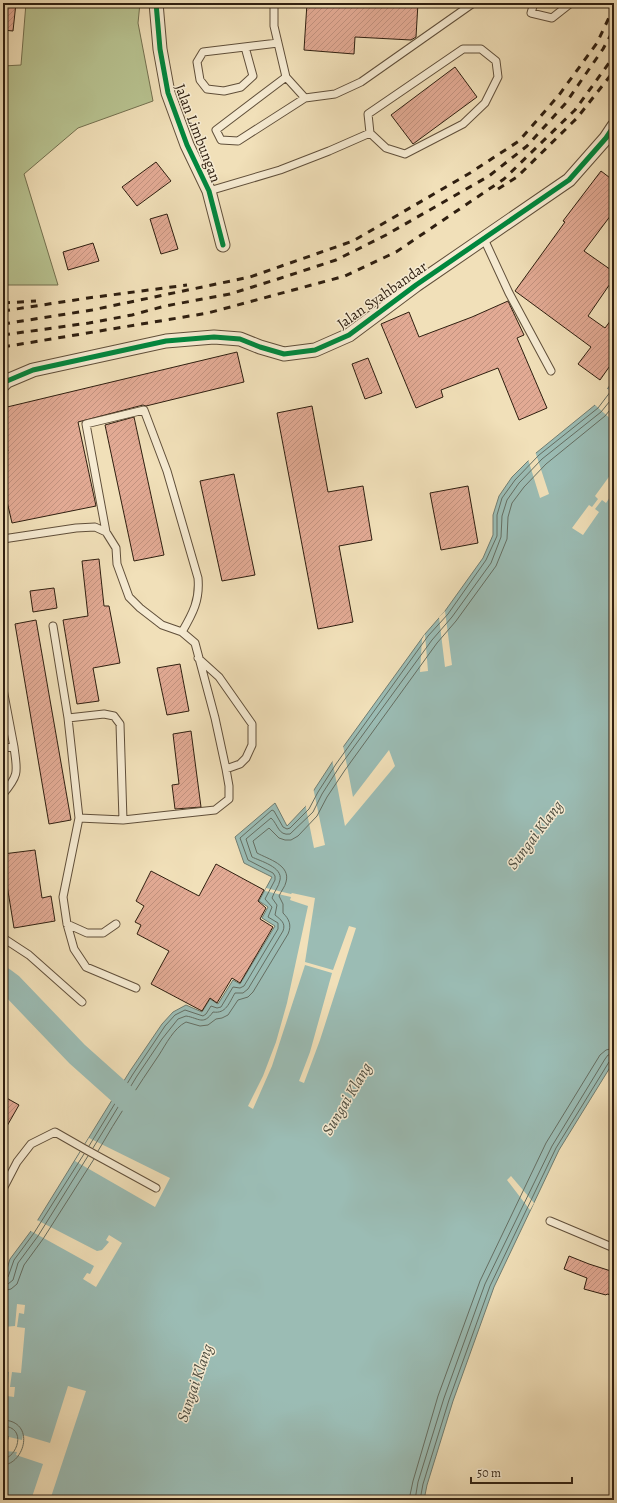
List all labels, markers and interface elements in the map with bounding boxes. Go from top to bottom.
street label: Jalan Limbungan [170,81,226,185]
street label: Jalan Syahbandar [333,256,431,334]
water label: Sungai Klang [502,796,568,874]
water label: Sungai Klang [317,1058,377,1140]
water label: Sungai Klang [171,1341,219,1425]
scale bar [471,1459,572,1485]
text: 50 m [477,1465,501,1481]

